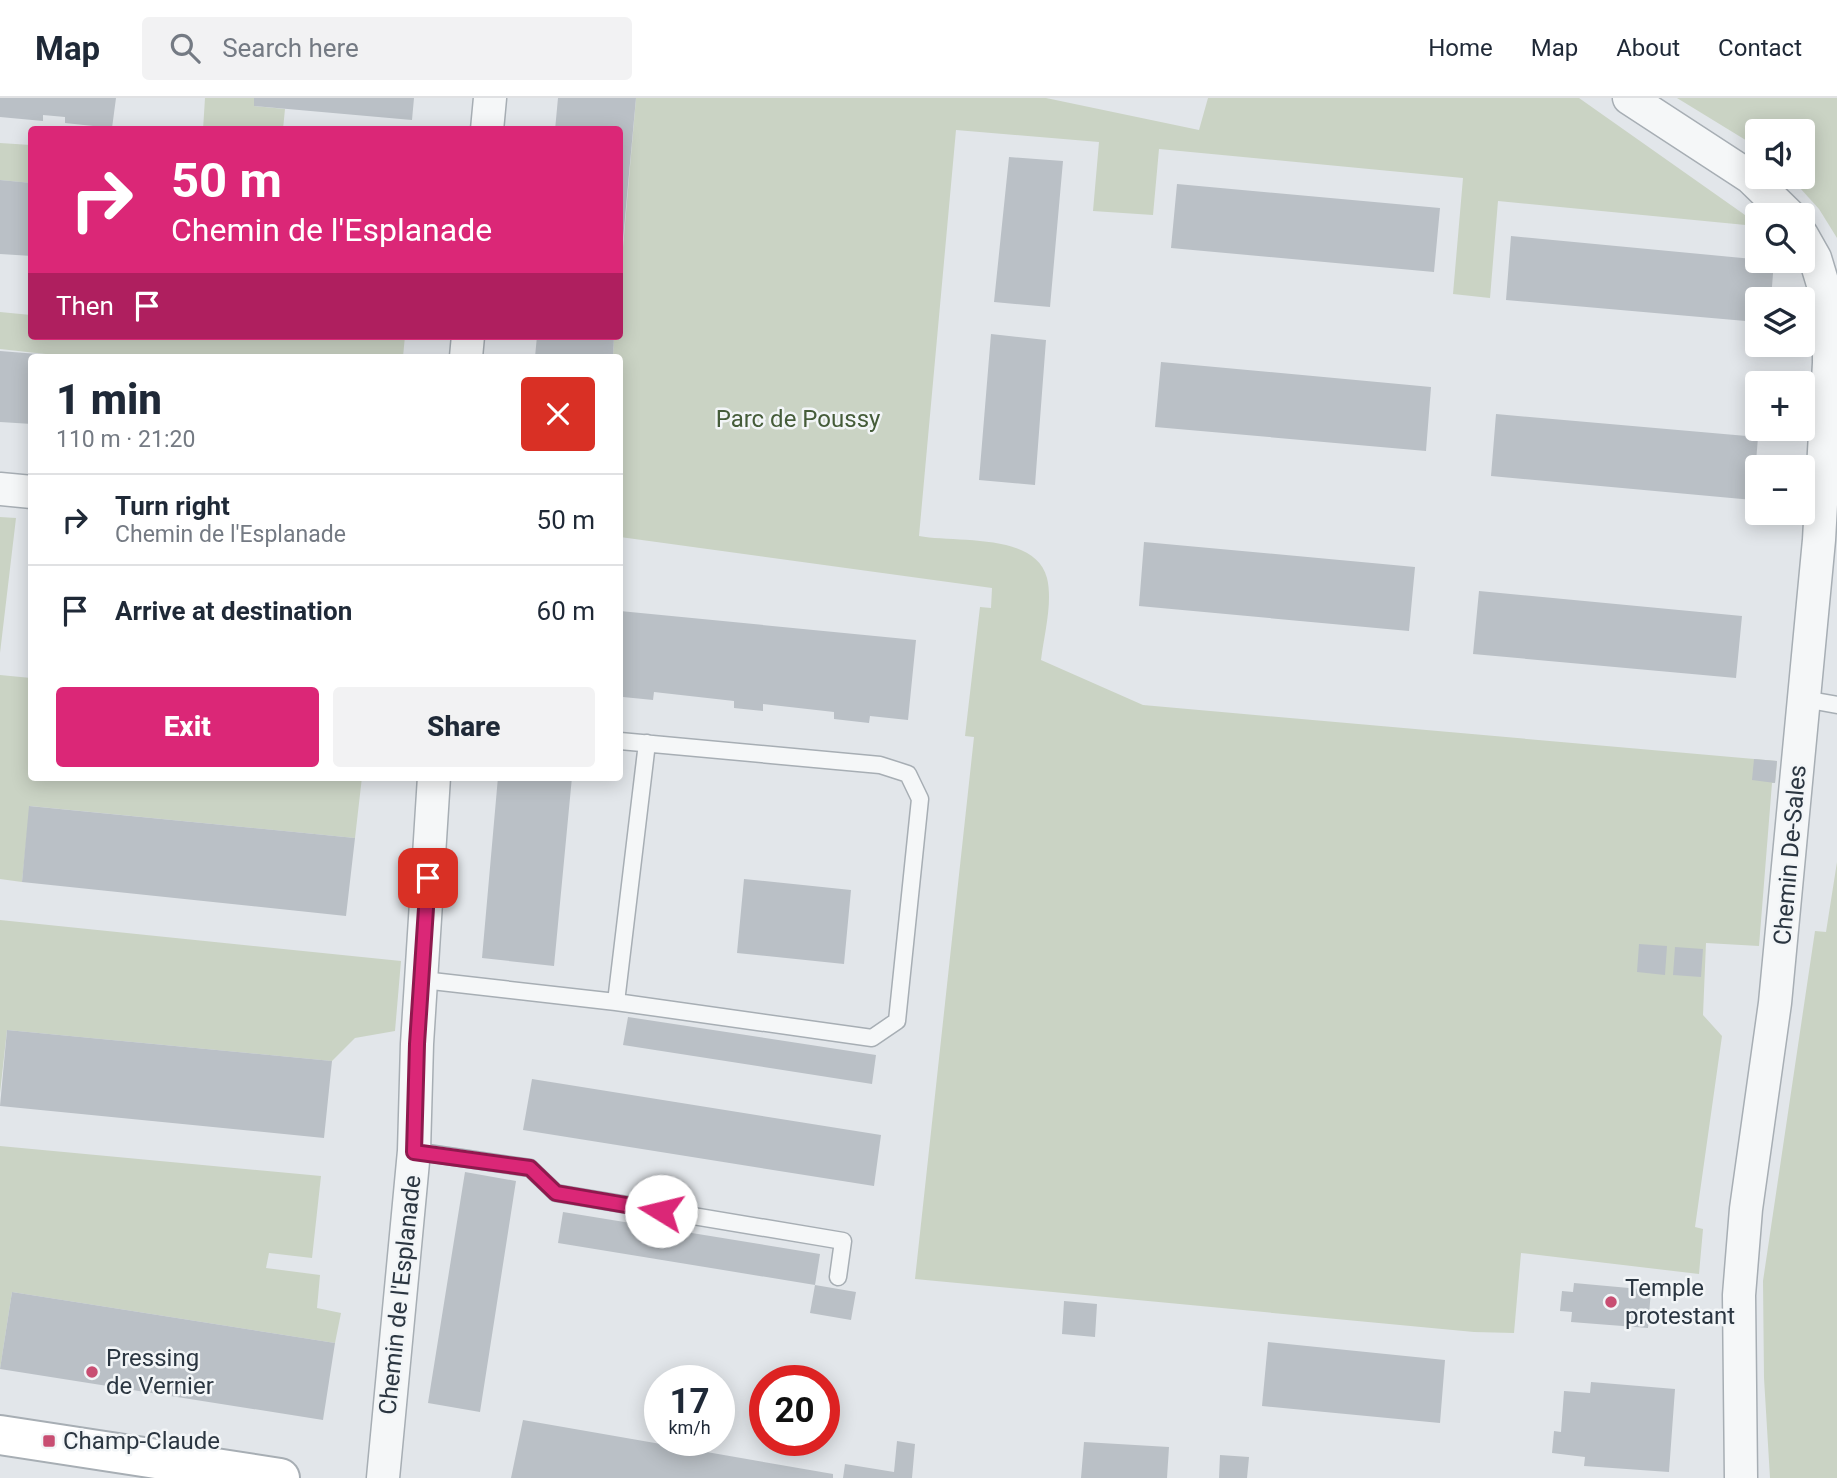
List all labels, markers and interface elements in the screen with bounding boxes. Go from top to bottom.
search box [142,17,632,80]
text: Map [35,29,100,68]
icon: search [166,29,204,67]
text: Search here [222,33,359,63]
text: Home [1428,34,1493,62]
text: Map [1531,34,1578,62]
text: About [1616,34,1680,62]
text: Contact [1718,34,1802,62]
map controls [1745,119,1815,525]
button: sound [1745,119,1815,189]
text: 50 m [171,152,282,209]
icon: right [56,154,147,245]
button: search [1745,203,1815,273]
text: Chemin de l'Esplanade [171,211,492,249]
icon: arrive [128,287,166,325]
button: layers [1745,287,1815,357]
text: Then [56,291,114,321]
button: + [1745,371,1815,441]
text: 1 min [56,375,162,424]
button: close [521,377,595,451]
park label: Parc de Poussy [716,405,881,433]
text: 110 m · 21:20 [56,426,195,453]
button: − [1745,455,1815,525]
text: Turn right [115,491,230,521]
icon: right [56,501,94,539]
text: 50 m [537,505,595,535]
text: Chemin de l'Esplanade [115,521,346,548]
icon: arrive [56,592,94,630]
text: Arrive at destination [115,596,352,626]
text: 60 m [537,596,595,626]
button: Exit [56,687,319,767]
button: Share [333,687,595,767]
street label: Chemin De-Sales [1768,764,1812,946]
pin [398,848,458,908]
icon: arrive [409,859,447,897]
street label: Chemin de l'Esplanade [373,1174,427,1416]
position arrow [624,1174,698,1248]
place label: Temple protestant [1625,1274,1735,1330]
marker: Temple protestant [1603,1294,1619,1310]
place label: Pressing de Vernier [106,1344,214,1400]
marker: Pressing de Vernier [84,1364,100,1380]
speed limit sign: 20 [749,1365,840,1456]
text: 17 [669,1381,710,1422]
text: km/h [668,1417,711,1438]
place label: Champ-Claude [63,1427,220,1455]
marker: Champ-Claude [41,1433,57,1449]

